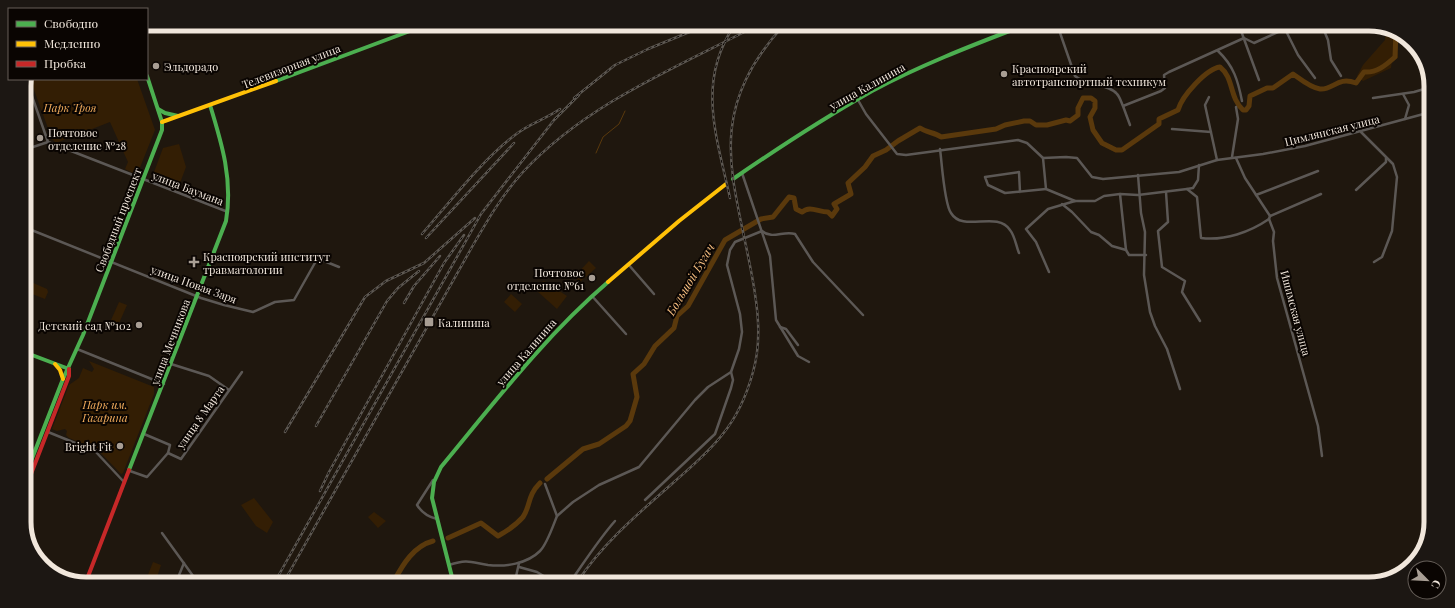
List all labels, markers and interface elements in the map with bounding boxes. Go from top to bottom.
legend [8,8,148,80]
text: Свободно [44,15,99,31]
text: Медленно [44,35,101,51]
street label: Телевизорная улица [240,40,343,92]
text: Пробка [44,55,86,71]
place label: Эльдорадо [164,59,218,74]
street label: улица Калинина [826,59,908,113]
marker: Эльдорадо [151,61,161,71]
place label: Красноярский автотранспортный техникум [1012,61,1166,89]
marker: Красноярский автотранспортный техникум [999,69,1009,79]
park label: Парк Троя [43,100,97,115]
street label: Цимлянская улица [1283,111,1382,149]
place label: Почтовое отделение №28 [48,125,127,153]
marker: Почтовое отделение №28 [35,133,45,143]
street label: Свободный проспект [91,166,145,274]
street label: улица Баумана [149,167,226,209]
water label: Большой Бугач [662,240,718,319]
place label: Красноярский институт травматологии [203,249,330,277]
marker: Красноярский институт травматологии [188,256,200,268]
street label: улица Новая Заря [148,261,239,307]
place label: Почтовое отделение №61 [507,265,584,293]
street label: Ишимская улица [1277,269,1315,358]
marker: Почтовое отделение №61 [587,273,597,283]
street label: улица Мечникова [146,296,193,388]
place label: Калинина [438,315,490,330]
street label: улица Калинина [492,315,560,389]
marker: Калинина [423,316,435,328]
place label: Детский сад №102 [39,318,131,333]
marker: Детский сад №102 [134,320,144,330]
street label: улица 8 Марта [172,382,228,452]
park label: Парк им. Гагарина [81,397,128,425]
place label: Bright Fit [65,439,112,454]
marker: Bright Fit [115,441,125,451]
north arrow [1407,560,1447,600]
text: С [1428,578,1445,591]

